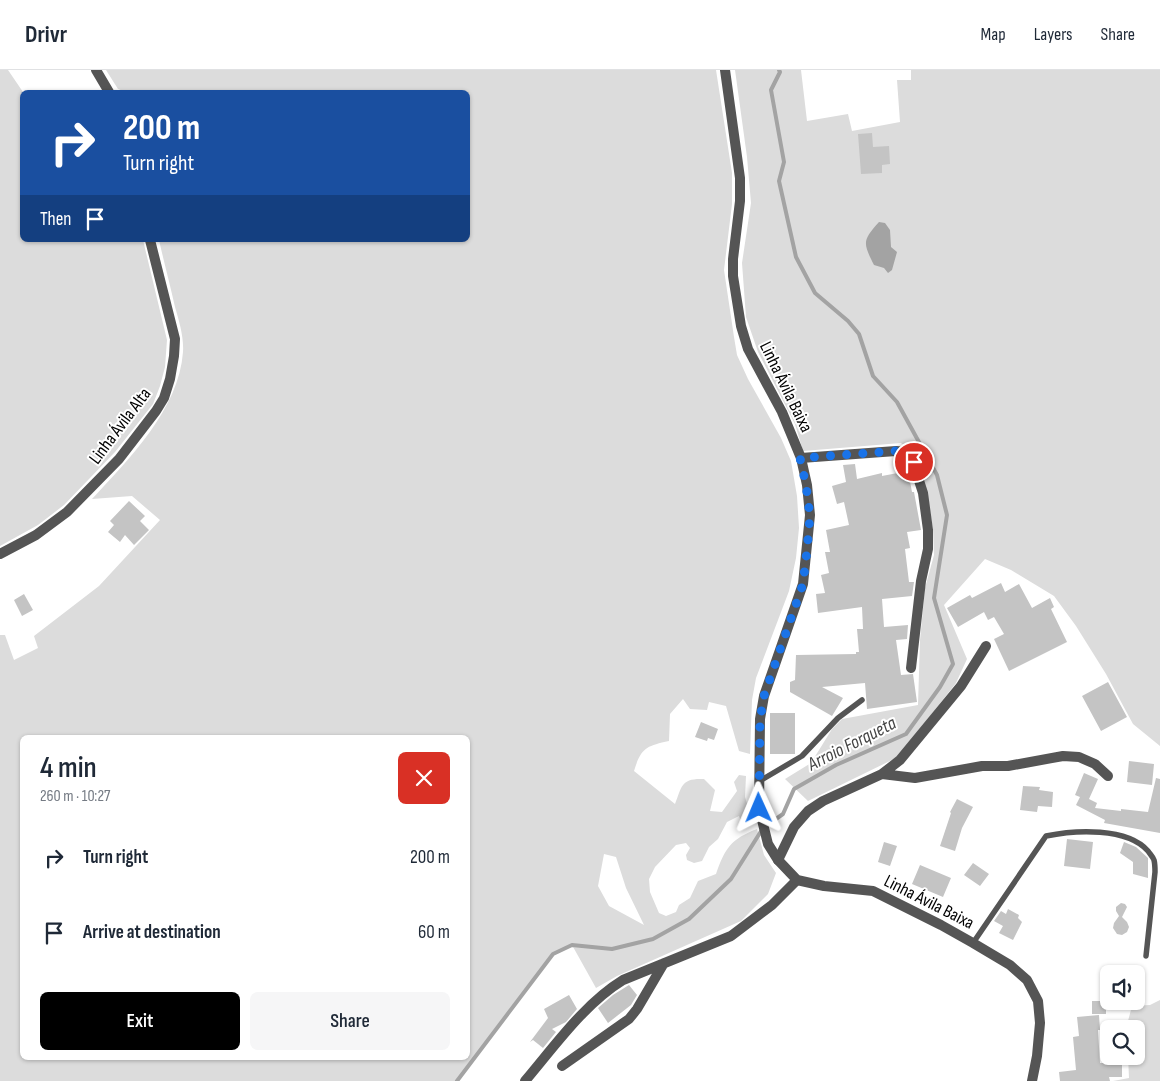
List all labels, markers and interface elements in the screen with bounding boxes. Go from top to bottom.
text: Drivr [25,20,67,49]
text: Map [981,24,1006,45]
text: Layers [1034,24,1073,45]
text: Share [1101,24,1135,45]
text: 200 m [123,107,200,150]
icon: right [40,110,105,175]
text: Turn right [123,150,194,177]
icon: arrive [81,205,109,233]
text: Then [40,208,71,231]
street label: Linha Ávila Baixa [755,338,817,436]
street label: Linha Ávila Alta [85,384,155,468]
pin [893,441,935,483]
icon: arrive [900,448,928,476]
water label: Arroio Forqueta [803,712,900,777]
text: 4 min [40,750,97,786]
button: close [398,752,450,804]
position arrow [732,781,784,833]
text: 260 m · 10:27 [40,787,110,806]
icon: right [40,844,68,872]
text: Turn right [83,846,148,869]
text: 200 m [410,846,450,869]
street label: Linha Ávila Baixa [881,870,977,934]
icon: arrive [40,919,68,947]
text: Arrive at destination [83,921,221,944]
text: 60 m [418,921,450,944]
map controls [1100,965,1145,1065]
button: sound [1100,965,1145,1010]
button: Exit [40,992,240,1050]
button: Share [250,992,450,1050]
button: search [1100,1020,1145,1065]

